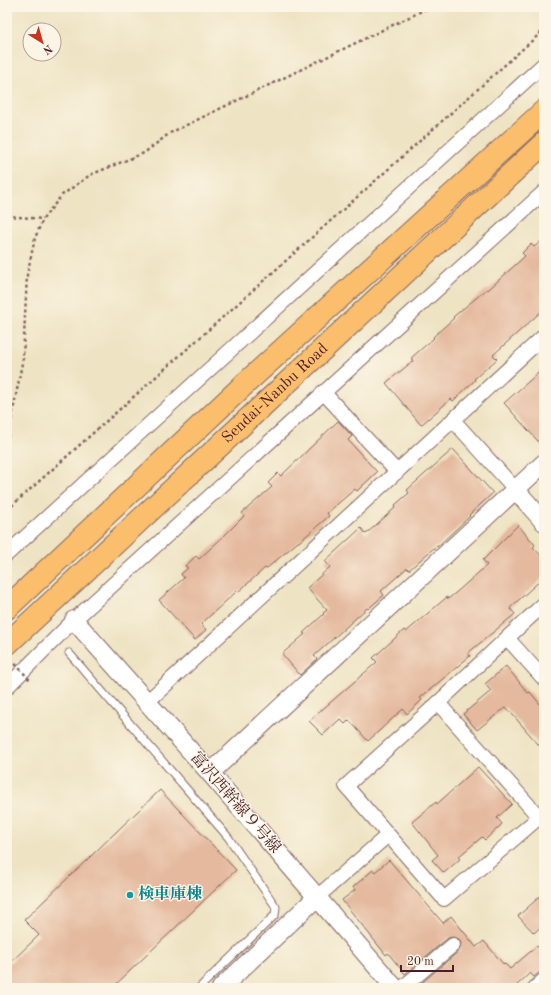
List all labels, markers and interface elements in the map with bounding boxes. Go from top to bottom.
north arrow [22,22,62,62]
text: N [40,42,54,56]
street label: Sendai-Nanbu Road [219,341,331,447]
street label: 富沢西幹線９号線 [187,748,285,857]
place label: 検車庫棟 [138,885,202,903]
marker: 検車庫棟 [125,890,135,900]
scale bar [401,947,453,973]
text: 20 m [407,956,434,968]

